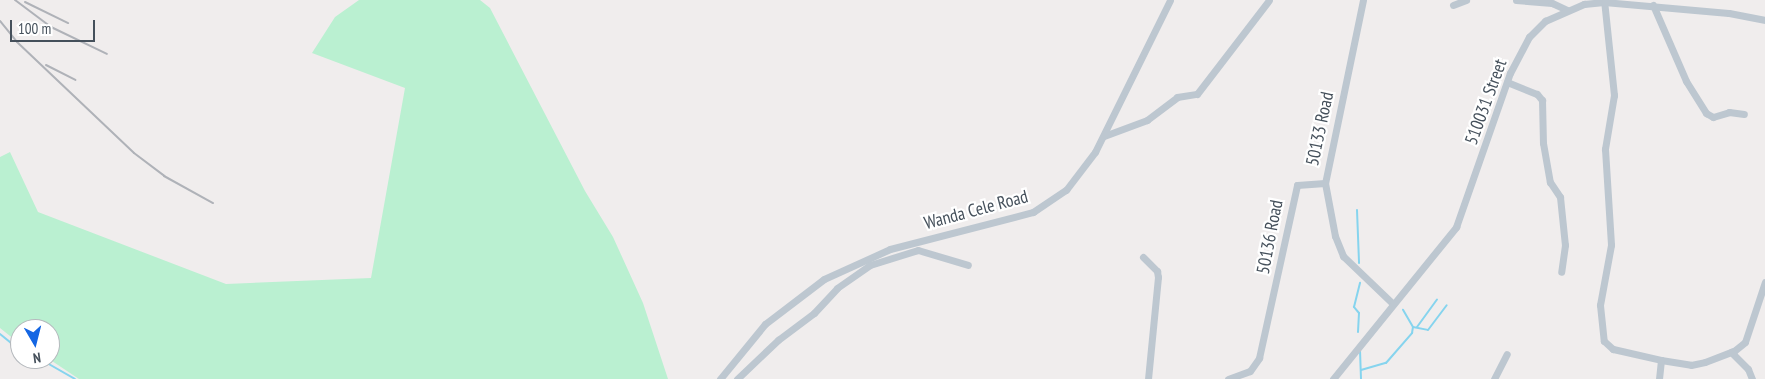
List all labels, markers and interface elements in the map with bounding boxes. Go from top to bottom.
scale bar [12,10,98,42]
text: 100 m [18,19,51,38]
street label: 510031 Street [1461,56,1511,148]
street label: 50133 Road [1302,90,1338,168]
street label: Wanda Cele Road [922,186,1030,234]
street label: 50136 Road [1252,198,1288,276]
north arrow [10,319,60,369]
text: N [32,348,42,367]

